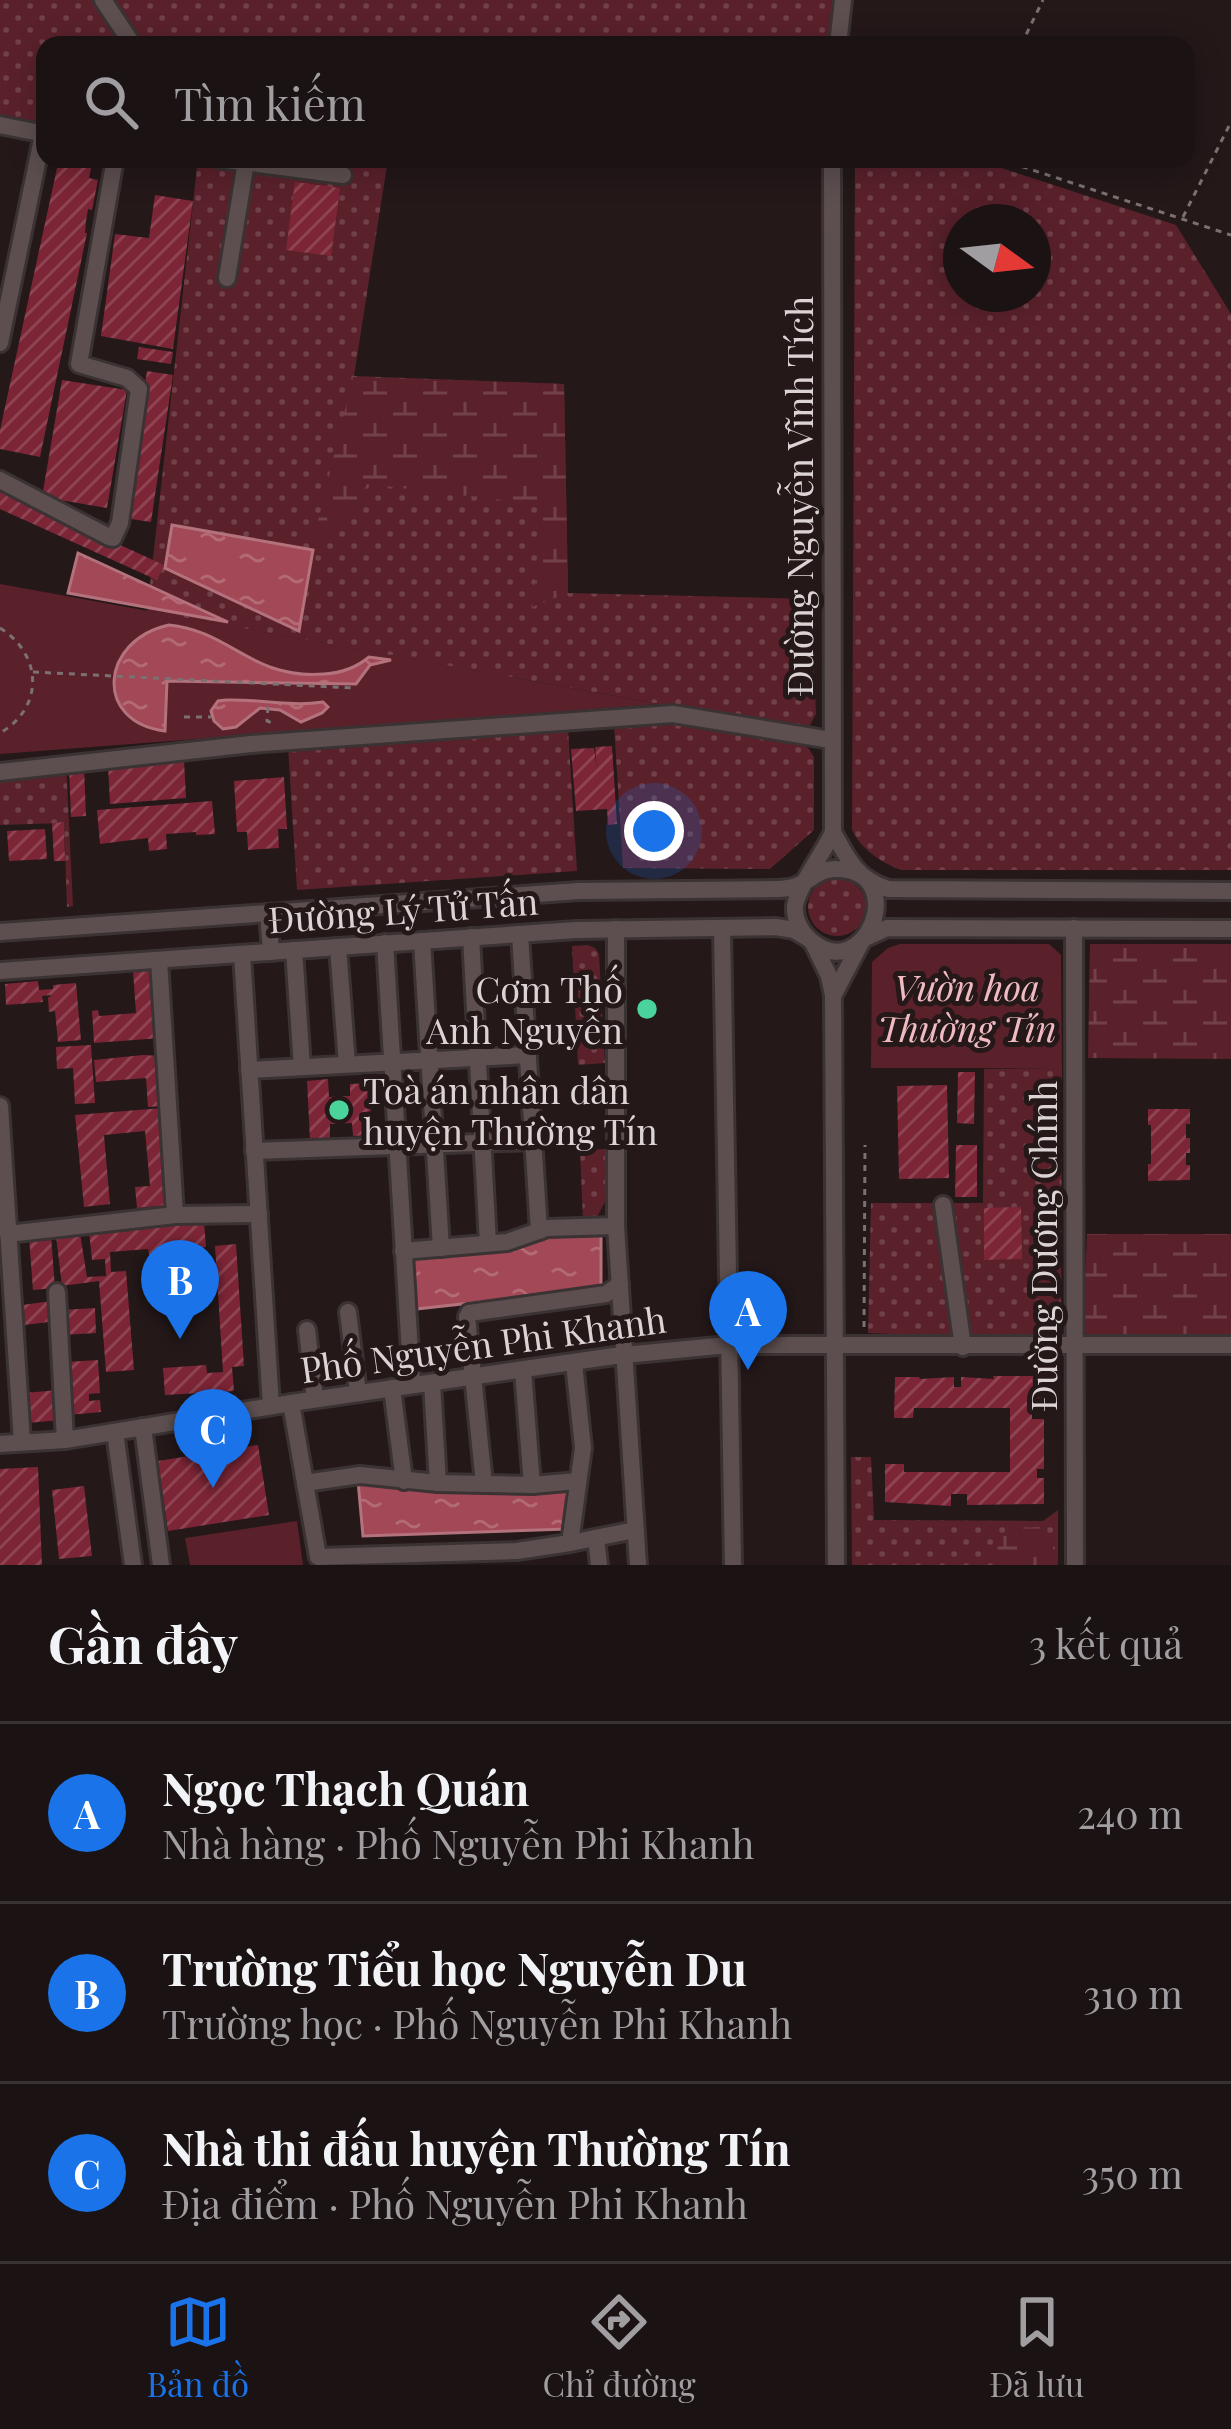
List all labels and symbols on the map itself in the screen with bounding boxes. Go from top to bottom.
north arrow [943,204,1051,312]
street label: Đường Nguyễn Vĩnh Tích [774,296,822,696]
your location [624,801,684,861]
street label: Đường Lý Tử Tấn [267,876,539,942]
park label: Vườn hoa Thường Tín [877,962,1057,1051]
place label: Cơm Thố Anh Nguyễn [425,964,623,1053]
marker: Cơm Thố Anh Nguyễn [634,996,660,1022]
place label: Toà án nhân dân huyện Thường Tín [363,1065,658,1154]
street label: Đường Dương Chính [1018,1081,1066,1411]
marker: Toà án nhân dân huyện Thường Tín [326,1097,352,1123]
pin: B [141,1240,219,1339]
pin: A [709,1271,787,1370]
street label: Phố Nguyễn Phi Khanh [297,1294,669,1392]
pin: C [174,1389,252,1488]

